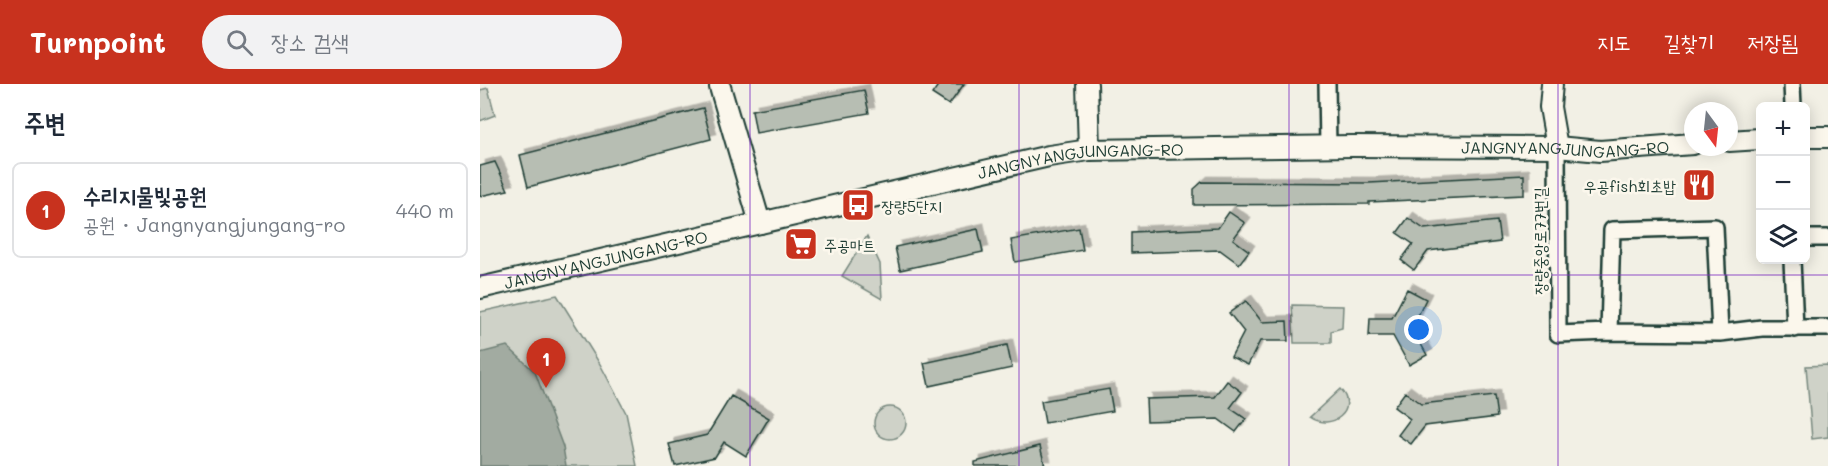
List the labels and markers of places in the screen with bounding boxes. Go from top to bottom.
restaurant icon: 우공fish회초밥 [1681,167,1717,203]
place label: 우공fish회초밥 [1584,175,1676,196]
bus stop icon: 장량5단지 [840,187,876,223]
place label: 장량5단지 [881,195,942,216]
supermarket icon: 주공마트 [783,226,819,262]
place label: 주공마트 [824,234,876,255]
pin: 1 [526,338,566,388]

